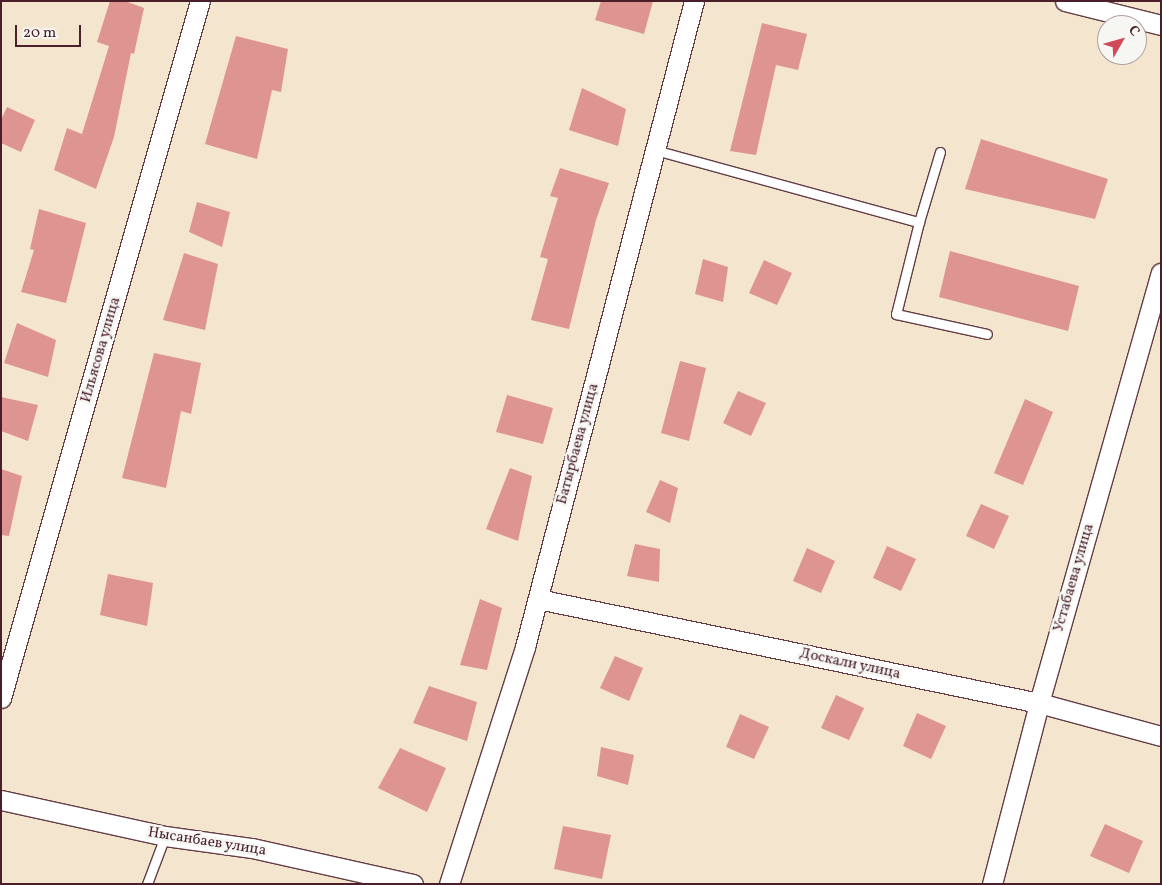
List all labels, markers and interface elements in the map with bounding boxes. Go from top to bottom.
scale bar [18,15,84,47]
north arrow [1097,15,1147,65]
text: С [1123,22,1144,40]
text: 20 m [23,23,56,44]
street label: Ильясова улица [77,295,125,405]
street label: Батырбаева улица [553,381,603,507]
street label: Устабаева улица [1050,521,1098,635]
street label: Доскали улица [798,644,902,684]
street label: Нысанбаев улица [146,824,268,860]

